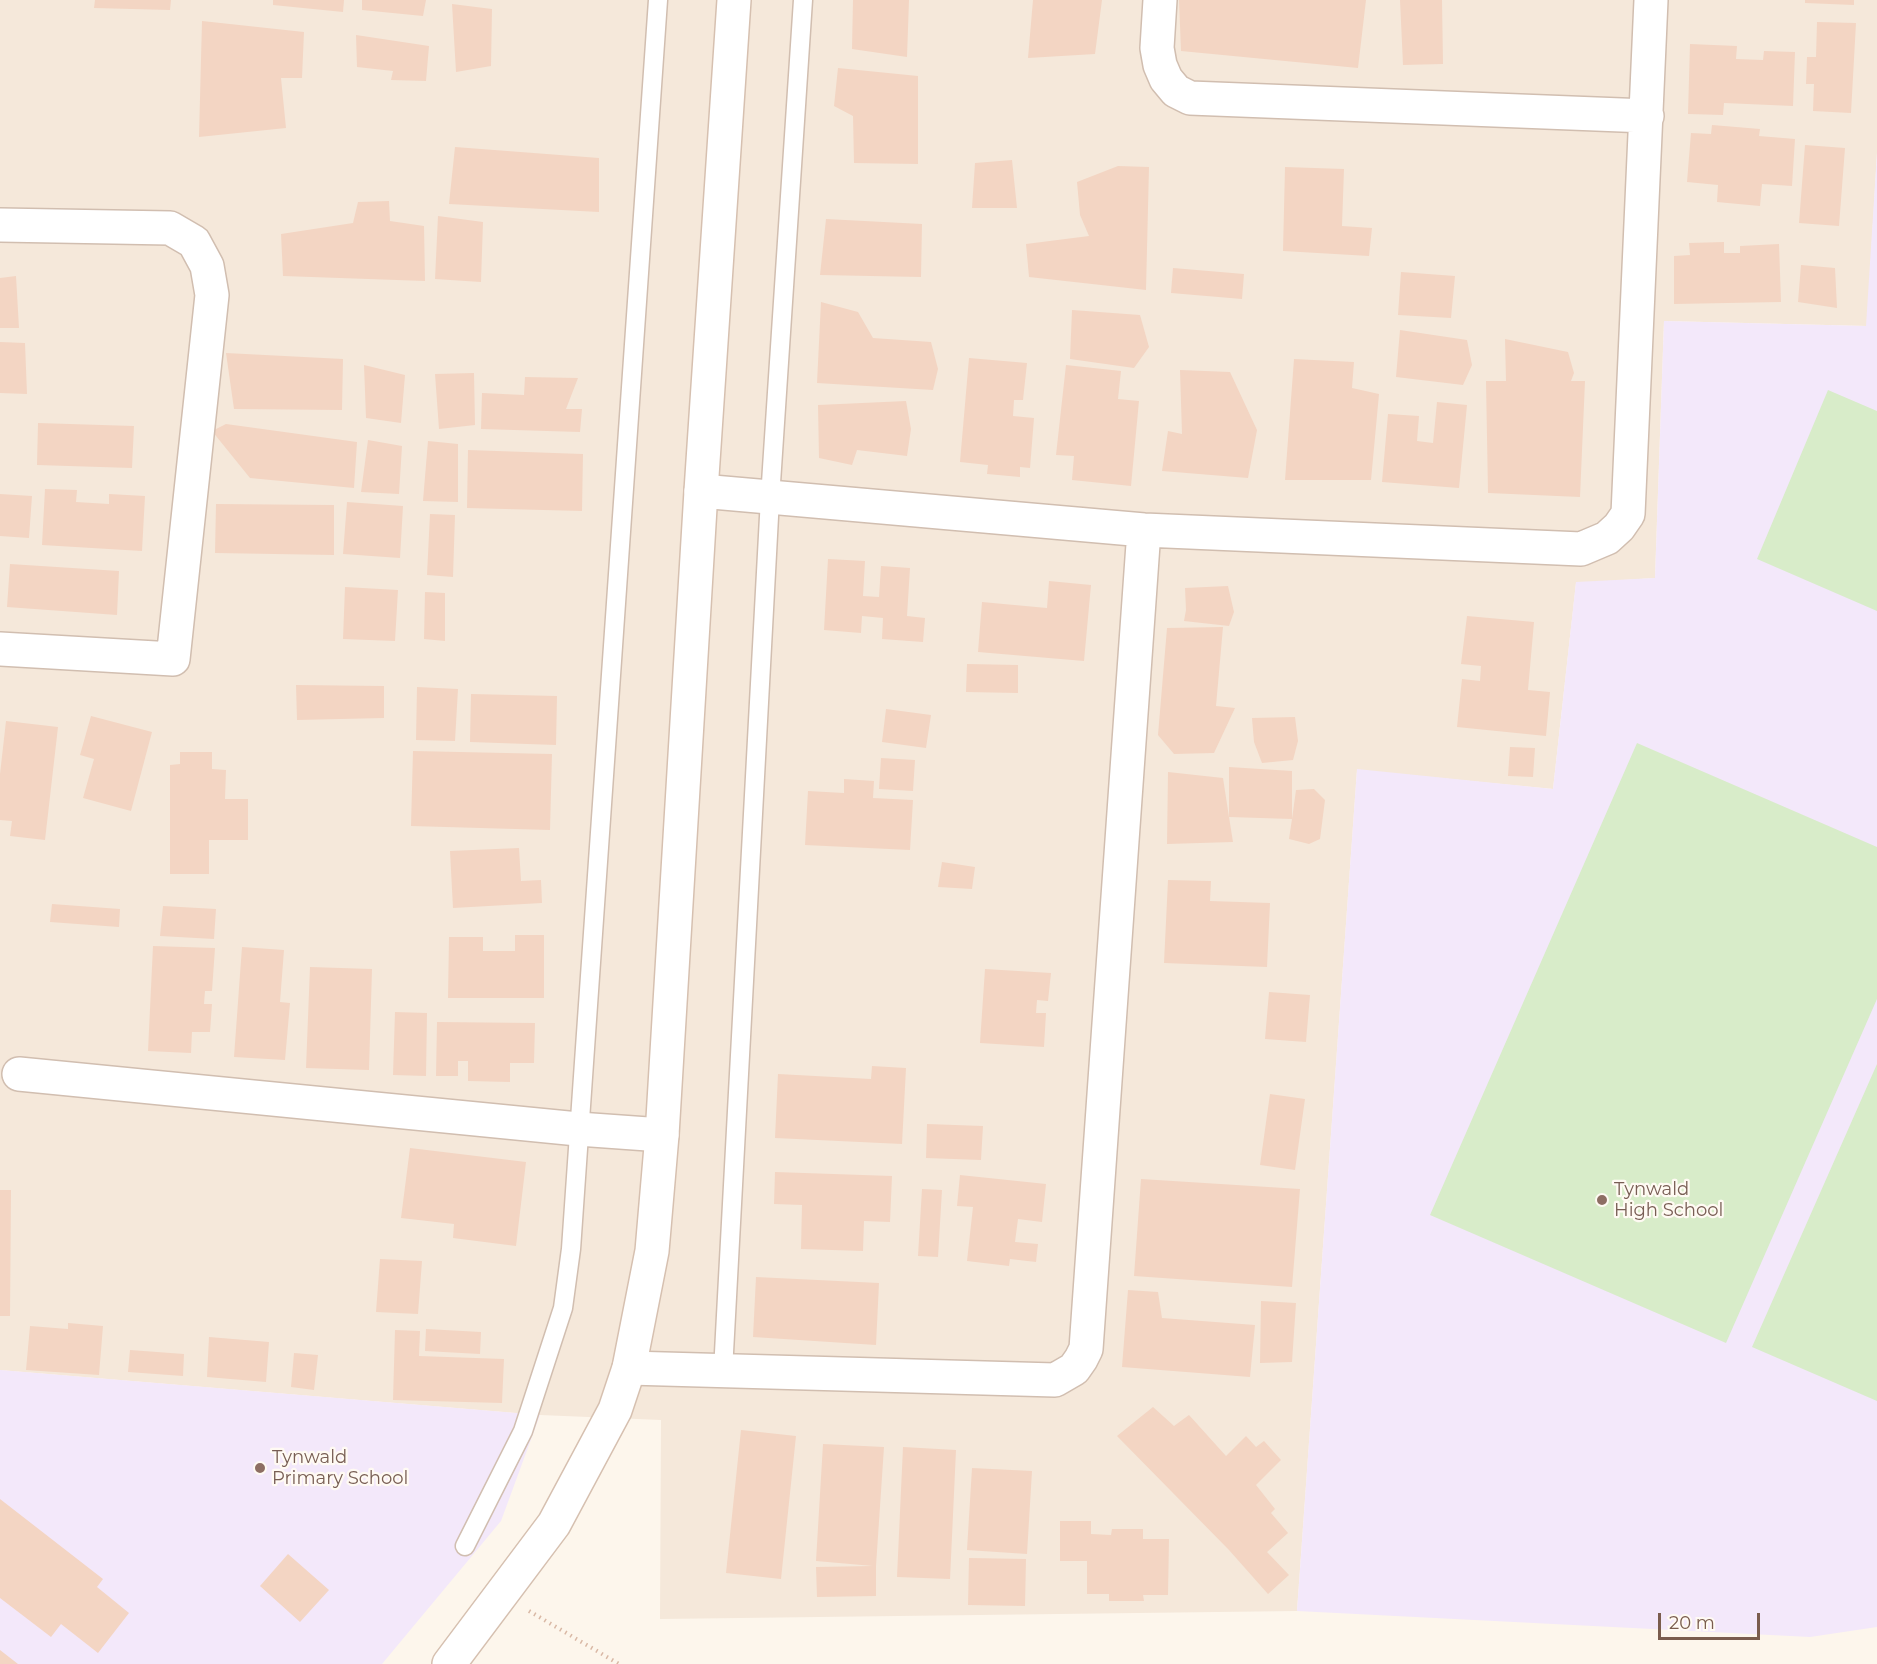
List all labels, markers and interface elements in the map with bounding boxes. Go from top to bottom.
place label: Tynwald High School [1614,1179,1723,1222]
marker: Tynwald High School [1595,1193,1609,1207]
place label: Tynwald Primary School [272,1447,408,1490]
marker: Tynwald Primary School [253,1461,267,1475]
scale bar [1661,1601,1763,1639]
text: 20 m [1669,1612,1715,1634]

